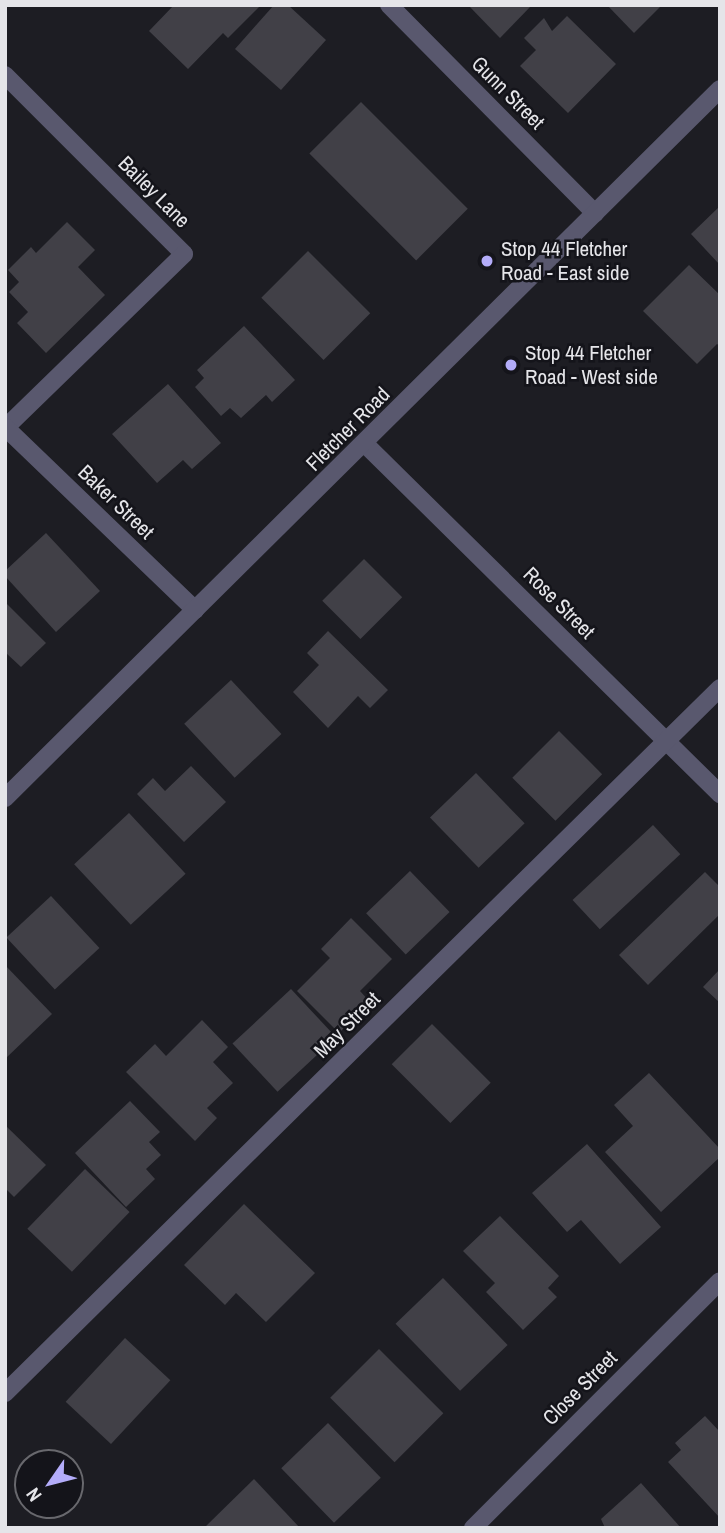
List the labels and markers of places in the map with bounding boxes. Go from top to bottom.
place label: Stop 44 Fletcher Road - East side [501,236,629,286]
marker: Stop 44 Fletcher Road - East side [479,253,495,269]
place label: Stop 44 Fletcher Road - West side [525,340,658,390]
marker: Stop 44 Fletcher Road - West side [503,357,519,373]

